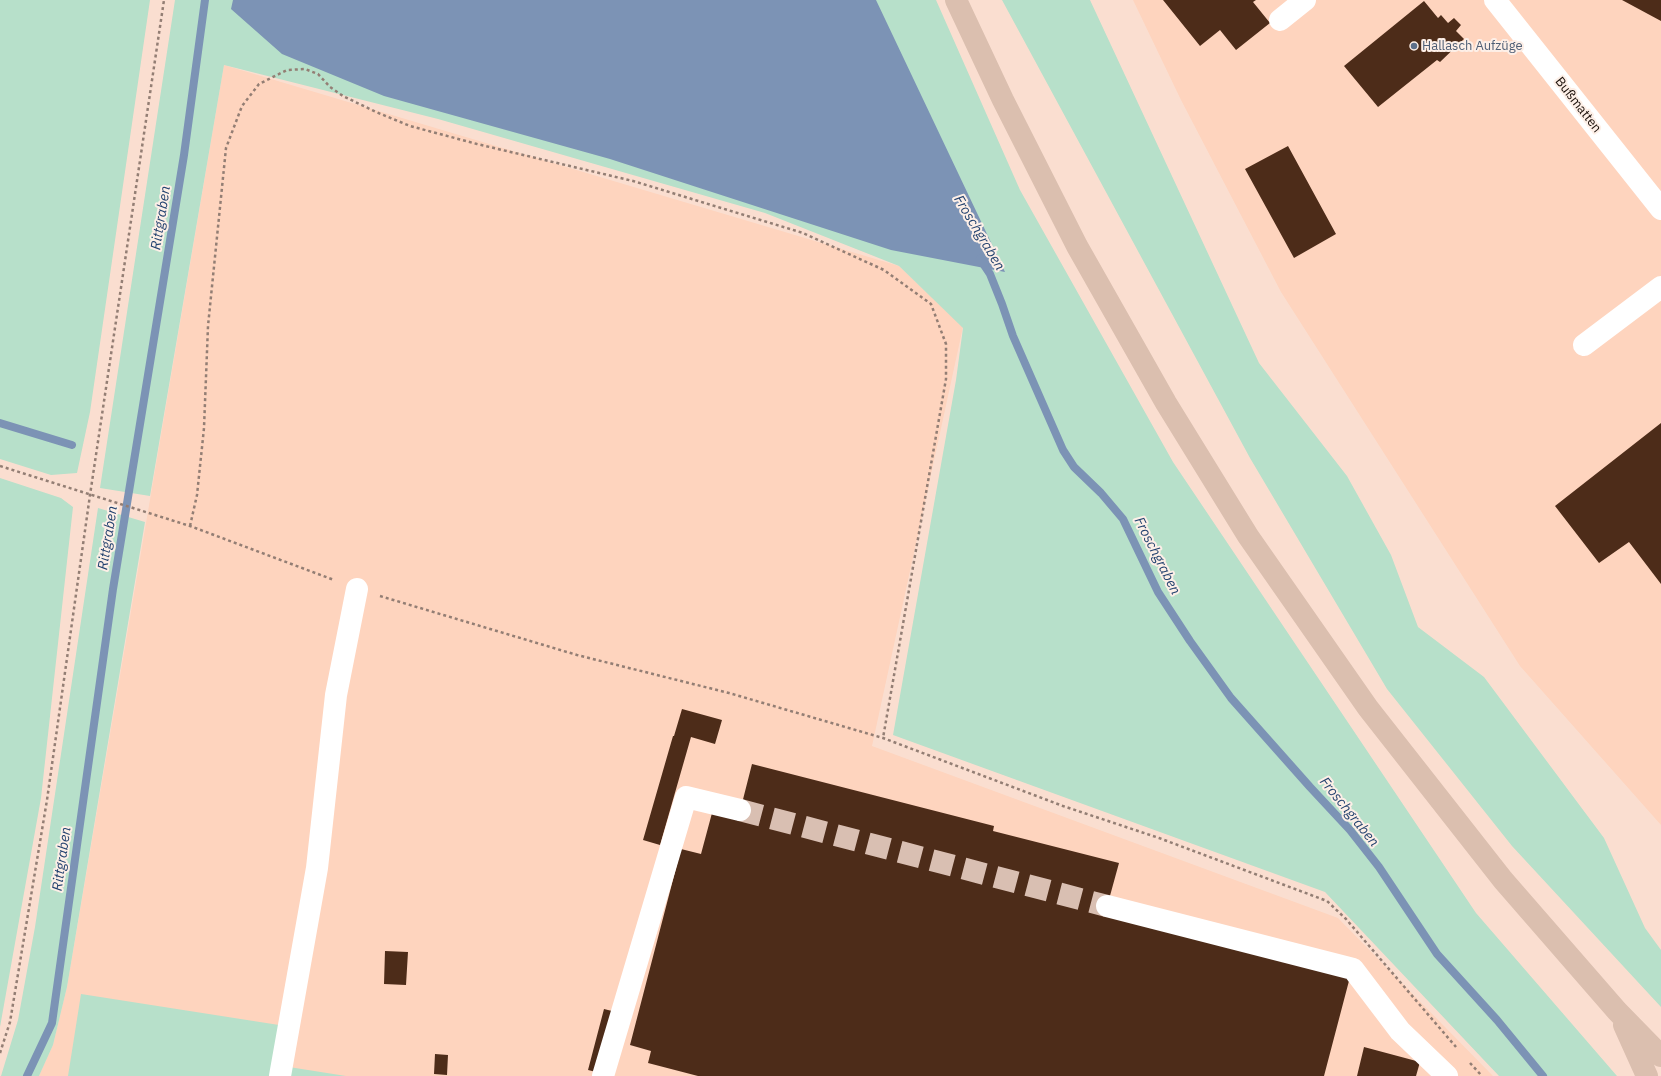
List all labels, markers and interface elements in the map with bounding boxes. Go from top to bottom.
place label: Hallasch Aufzüge [1422,38,1523,54]
marker: Hallasch Aufzüge [1409,41,1419,51]
street label: Bußmatten [1552,74,1604,136]
water label: Rittgraben [148,185,174,251]
water label: Froschgraben [950,192,1008,274]
water label: Rittgraben [95,505,121,571]
water label: Froschgraben [1130,514,1184,598]
water label: Froschgraben [1316,774,1382,850]
water label: Rittgraben [49,826,75,892]

